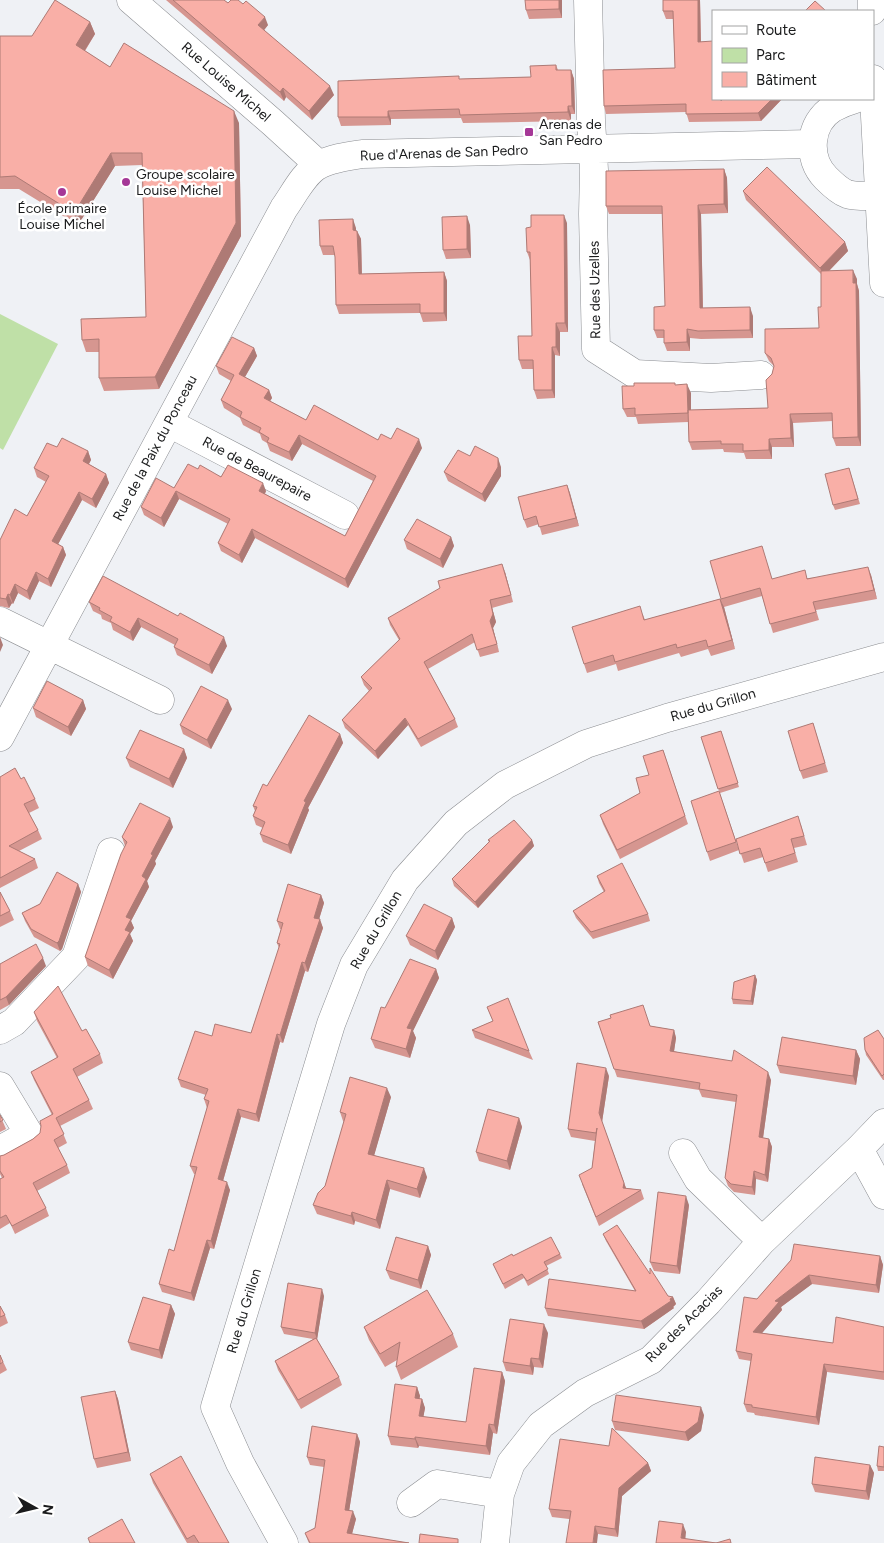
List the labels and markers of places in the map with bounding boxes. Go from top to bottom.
place label: Arenas de San Pedro [539,116,603,149]
marker: Arenas de San Pedro [523,126,535,138]
place label: Groupe scolaire Louise Michel [136,166,235,199]
marker: Groupe scolaire Louise Michel [120,176,132,188]
marker: École primaire Louise Michel [56,186,68,198]
place label: École primaire Louise Michel [17,200,107,233]

